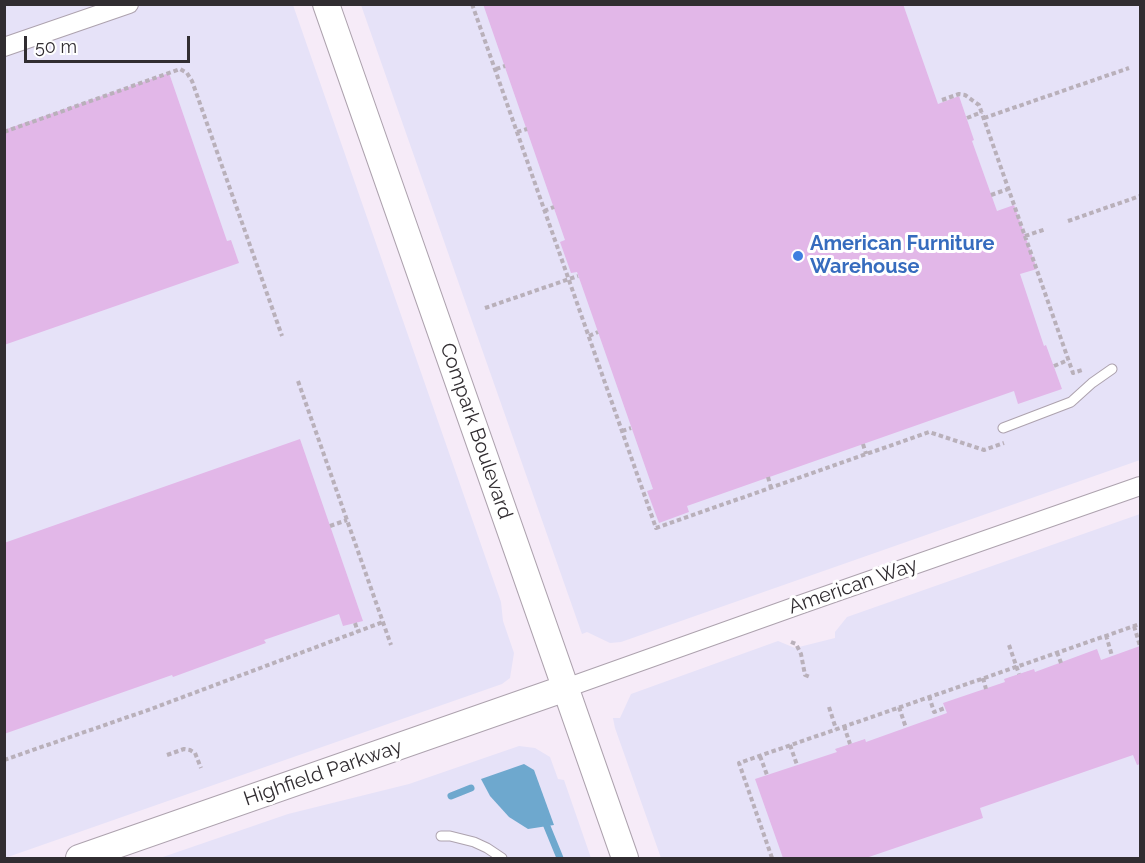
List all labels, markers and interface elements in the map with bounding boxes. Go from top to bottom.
scale bar [27,24,194,62]
text: 50 m [35,36,77,57]
place label: American Furniture Warehouse [810,232,994,279]
marker: American Furniture Warehouse [791,249,805,263]
street label: Compark Boulevard [435,340,517,522]
street label: American Way [785,553,921,619]
street label: Highfield Parkway [241,735,405,811]

